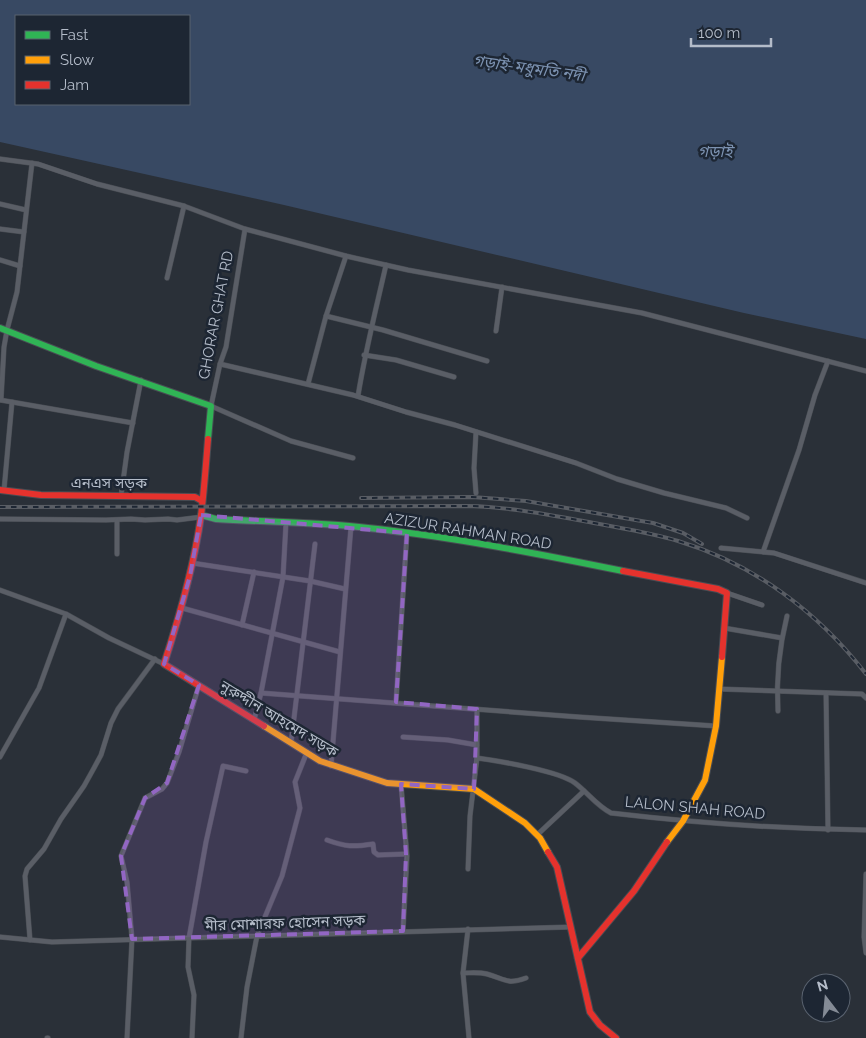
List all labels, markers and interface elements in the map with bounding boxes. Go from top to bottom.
legend [15,15,190,105]
scale bar [691,15,771,47]
text: 100 m [698,24,740,42]
text: Fast [60,26,88,44]
text: Slow [60,51,94,69]
water label: গড়াই-মধুমতি নদী [472,51,589,86]
text: Jam [60,76,89,94]
water label: গড়াই [698,142,736,161]
street label: GHORAR GHAT RD [195,249,237,381]
street label: এনএস সড়ক [71,474,148,492]
street label: AZIZUR RAHMAN ROAD [383,509,553,553]
street label: নুরুদ্দীন আহমেদ সড়ক [216,676,342,762]
street label: LALON SHAH ROAD [624,793,766,823]
street label: মীর মোশারফ হোসেন সড়ক [203,911,367,935]
north arrow [801,973,851,1023]
text: N [815,976,830,995]

